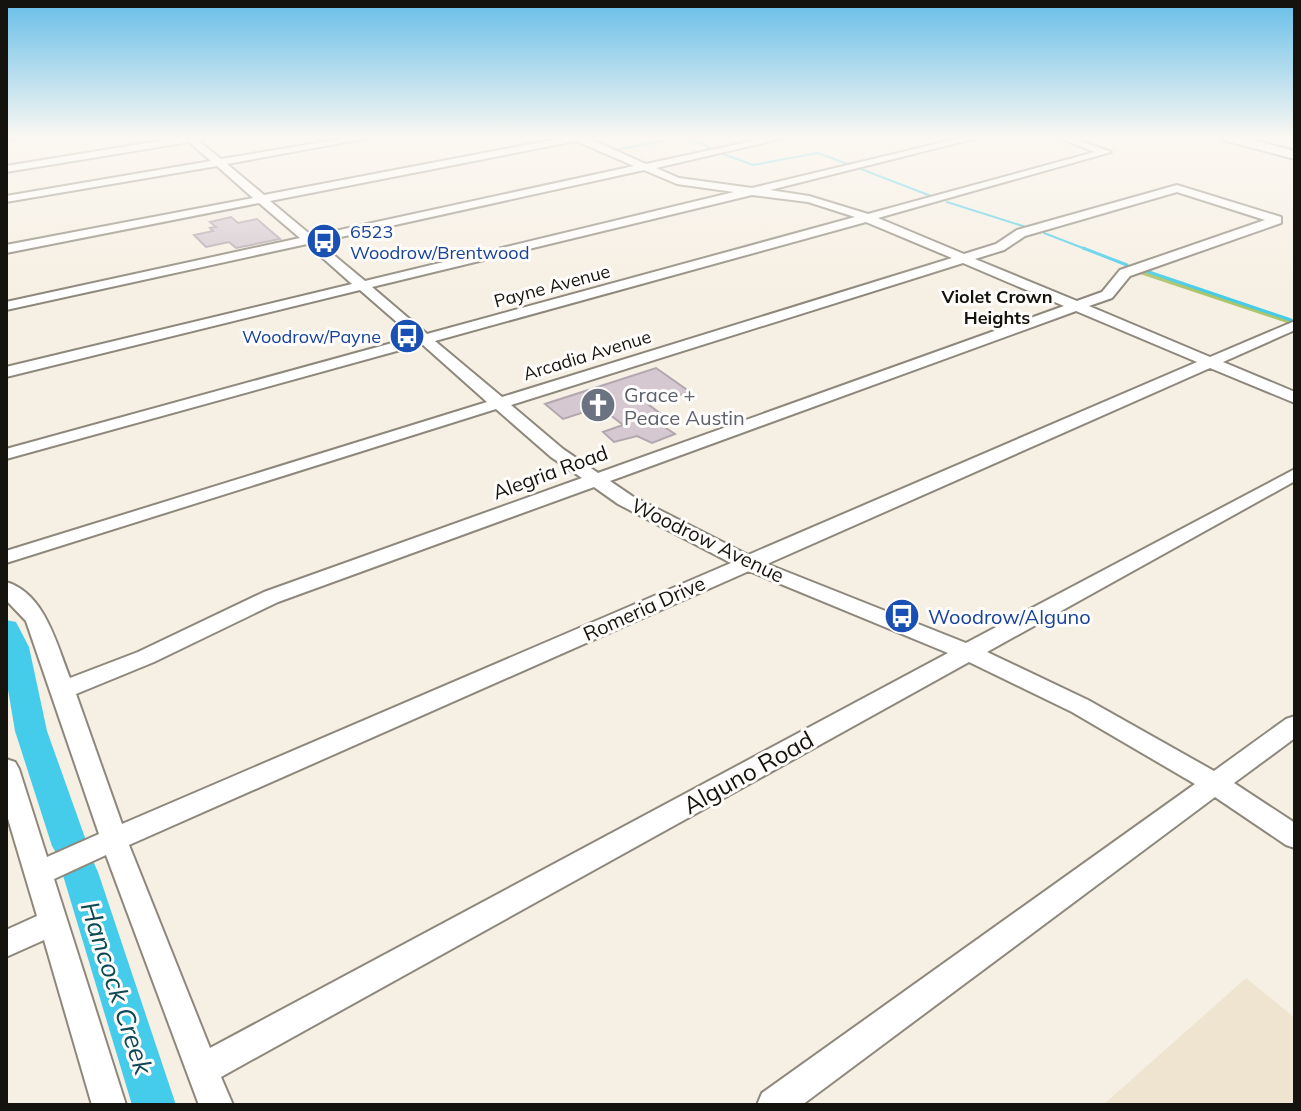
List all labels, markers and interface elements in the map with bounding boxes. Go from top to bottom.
place label: 6523 Woodrow/Brentwood [350,220,529,264]
bus stop icon: 6523 Woodrow/Brentwood [305,222,343,260]
street label: Payne Avenue [491,259,613,313]
district label: Violet Crown Heights [940,285,1053,329]
bus stop icon: Woodrow/Payne [388,317,426,355]
place label: Woodrow/Payne [242,325,381,348]
street label: Arcadia Avenue [520,325,654,385]
place label: Grace + Peace Austin [624,382,745,430]
church icon: Grace + Peace Austin [579,386,617,424]
street label: Alegria Road [489,440,611,504]
street label: Woodrow Avenue [628,492,788,588]
street label: Romeria Drive [579,570,709,646]
bus stop icon: Woodrow/Alguno [883,597,921,635]
place label: Woodrow/Alguno [928,604,1091,629]
street label: Alguno Road [678,724,818,820]
water label: Hancock Creek [73,897,161,1079]

